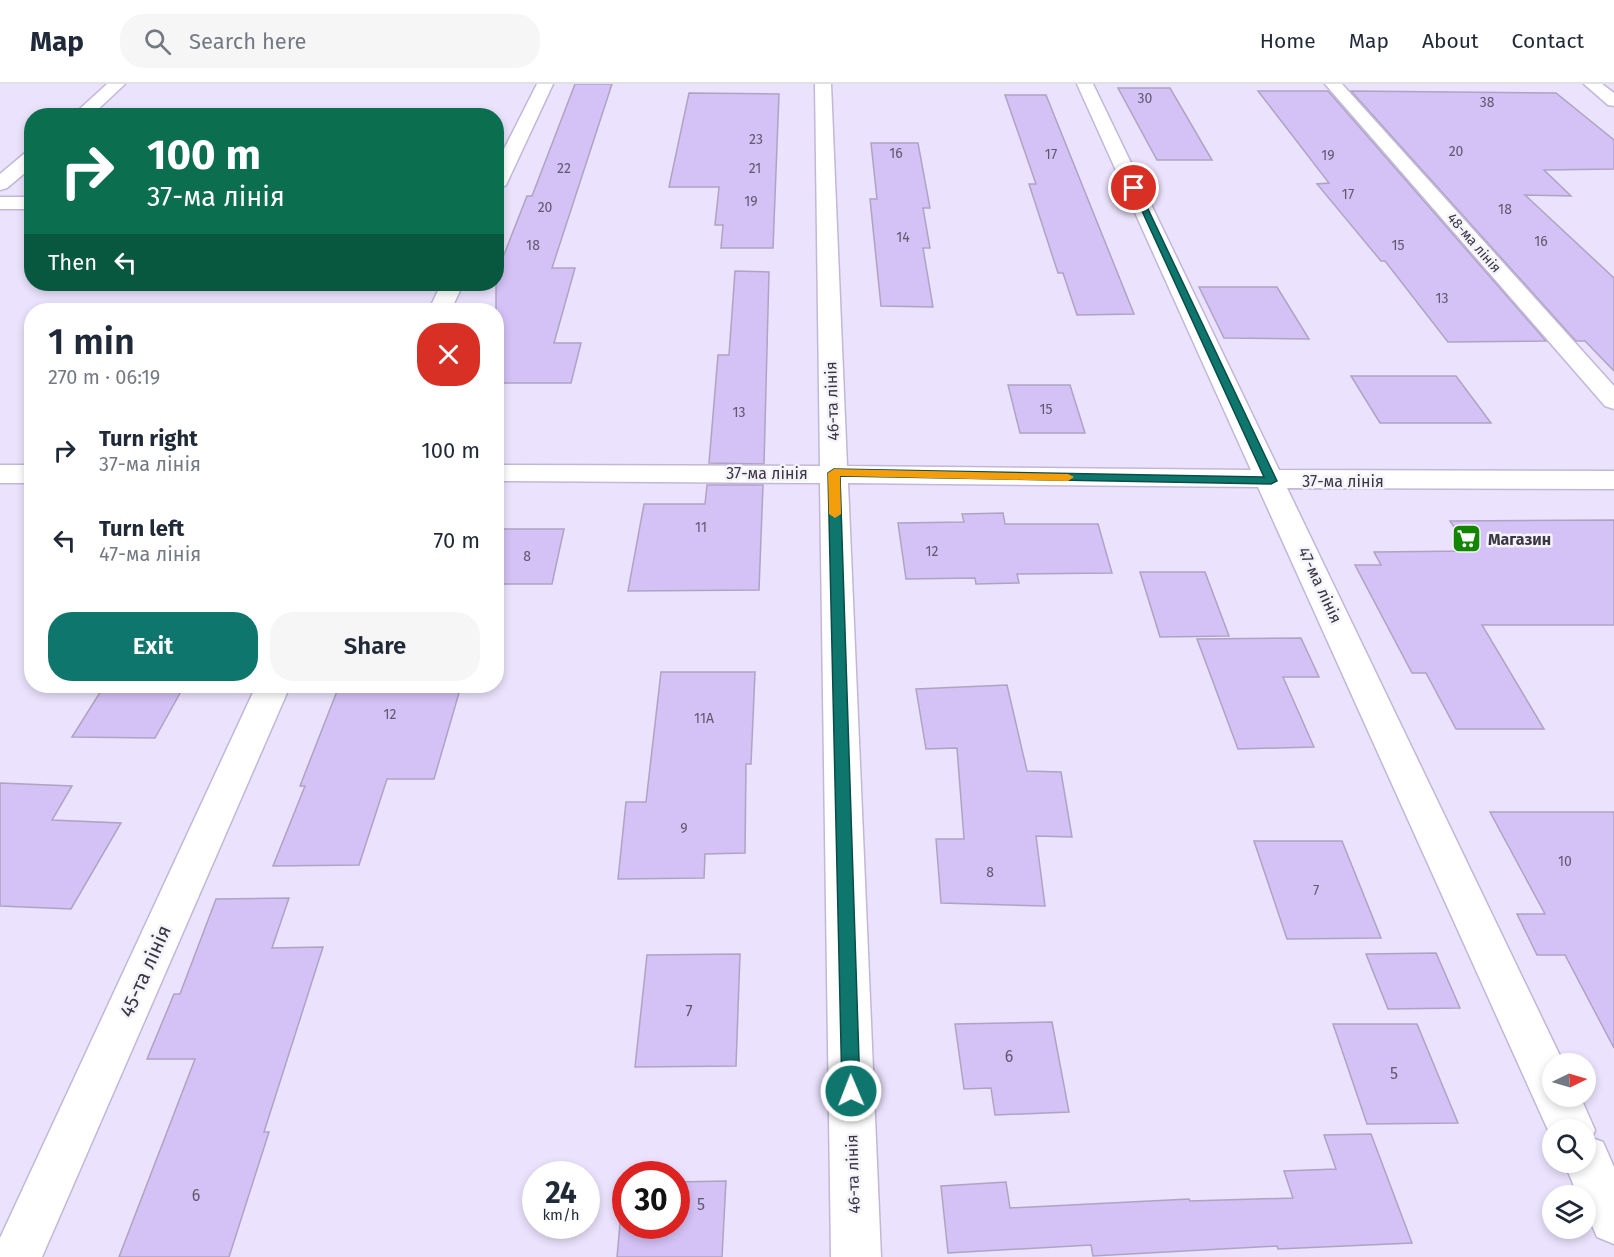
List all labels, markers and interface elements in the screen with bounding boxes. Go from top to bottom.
search box [120,14,540,68]
text: Map [30,25,84,58]
icon: search [141,25,174,58]
text: Search here [189,28,307,55]
text: Home [1260,28,1316,54]
text: Map [1349,28,1389,54]
text: About [1422,28,1479,54]
text: Contact [1512,28,1584,54]
house number: 30 [1138,90,1153,107]
house number: 38 [1480,94,1495,111]
text: 100 m [147,130,261,180]
house number: 23 [749,131,763,148]
icon: right [48,132,126,210]
house number: 20 [1449,143,1464,160]
house number: 16 [889,145,903,162]
house number: 17 [1045,146,1057,163]
house number: 19 [1321,147,1335,164]
house number: 22 [557,160,571,177]
house number: 21 [749,160,761,177]
pin [1108,162,1159,213]
icon: arrive [1117,171,1150,204]
text: 37-ма лінія [147,181,285,213]
house number: 17 [1342,186,1354,203]
house number: 19 [744,193,758,210]
house number: 20 [538,199,553,216]
house number: 18 [1498,201,1512,218]
street label: 48-ма лінія [1443,210,1505,276]
house number: 14 [896,229,910,246]
house number: 16 [1534,233,1548,250]
house number: 18 [526,237,540,254]
house number: 15 [1391,237,1405,254]
icon: left [109,246,142,279]
text: Then [48,249,97,276]
house number: 13 [1435,290,1449,307]
text: 1 min [48,320,135,364]
button: close [417,323,480,386]
street label: 46-та лінія [821,361,843,441]
text: 270 m · 06:19 [48,365,160,389]
house number: 15 [1039,401,1053,418]
house number: 13 [732,404,746,421]
text: Turn right [99,425,198,452]
icon: right [48,434,81,467]
text: 100 m [421,437,480,464]
text: 37-ма лінія [99,452,201,476]
street label: 37-ма лінія [726,464,808,483]
street label: 37-ма лінія [1302,472,1384,491]
text: Turn left [99,515,184,542]
house number: 11 [695,519,707,536]
supermarket icon: Магазин [1451,523,1483,555]
icon: left [48,524,81,557]
text: 70 m [434,527,480,554]
place label: Магазин [1488,530,1551,549]
text: 47-ма лінія [99,542,201,566]
house number: 12 [926,543,939,560]
street label: 47-ма лінія [1294,544,1346,626]
house number: 8 [523,548,531,565]
button: Exit [48,612,258,681]
button: Share [270,612,480,681]
house number: 12 [384,706,397,723]
house number: 11А [694,710,714,727]
house number: 9 [680,820,688,837]
house number: 10 [1558,853,1572,870]
house number: 8 [986,864,994,881]
house number: 7 [1313,882,1319,899]
street label: 45-та лінія [114,921,176,1021]
house number: 7 [685,1002,693,1021]
house number: 6 [1005,1047,1013,1066]
north arrow [1542,1053,1596,1107]
map controls [1542,1053,1596,1239]
position arrow [819,1059,883,1123]
house number: 5 [1390,1064,1398,1083]
button: search [1542,1119,1596,1173]
street label: 46-та лінія [842,1134,864,1214]
speed limit sign: 30 [612,1161,690,1239]
text: 24 [545,1175,577,1211]
button: layers [1542,1185,1596,1239]
house number: 6 [192,1186,200,1205]
house number: 5 [697,1195,705,1214]
text: km/h [542,1206,580,1224]

